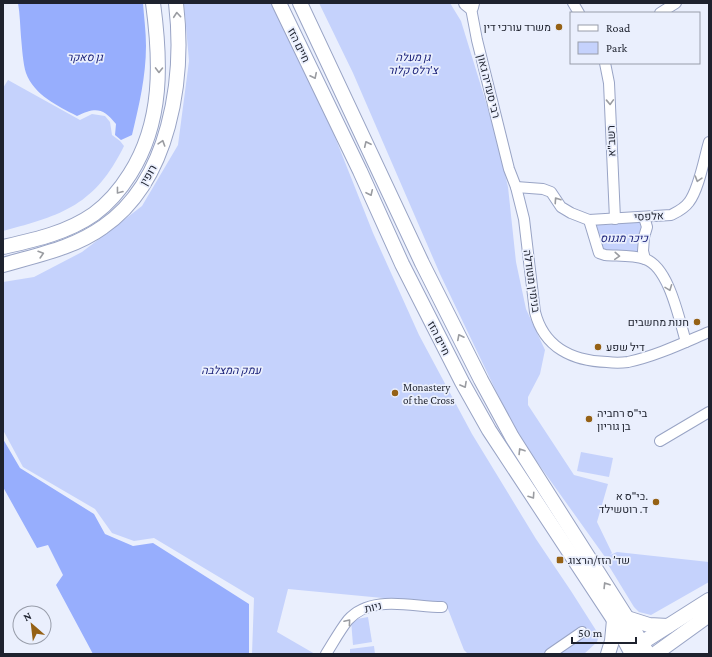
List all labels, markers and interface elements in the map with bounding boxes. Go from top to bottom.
one-way arrow [173,12,182,18]
legend [570,12,700,64]
place label: משרד עורכי דין [484,21,551,33]
text: Road [606,21,631,35]
marker: משרד עורכי דין [554,22,564,32]
street label: חיים הזז [286,26,312,64]
text: Park [606,41,628,55]
park label: גן סאקר [67,51,104,64]
park label: גן מעלה צ'רלס קלור [388,51,440,77]
street label: רבי סעדיה גאון [475,53,503,119]
one-way arrow [155,67,163,73]
one-way arrow [309,72,317,79]
one-way arrow [606,99,614,105]
street label: רשב"א [604,125,618,157]
one-way arrow [157,140,166,147]
one-way arrow [364,141,372,148]
street label: רופין [137,162,159,188]
one-way arrow [694,176,703,183]
one-way arrow [116,186,123,193]
one-way arrow [365,189,373,197]
one-way arrow [554,197,562,204]
street label: אלפסי [634,209,664,223]
park label: כיכר מגנוס [600,232,649,244]
street label: בנימין מטודלה [522,249,542,313]
one-way arrow [38,250,45,259]
one-way arrow [614,252,620,260]
one-way arrow [664,284,672,291]
place label: חנות מחשבים [628,316,689,328]
marker: חנות מחשבים [692,317,702,327]
street label: חיים הזז [425,319,453,357]
one-way arrow [457,333,464,341]
place label: דיל שפע [606,341,645,353]
marker: דיל שפע [593,342,603,352]
park label: עמק המצלבה [201,364,261,377]
place label: Monastery of the Cross [403,381,454,406]
one-way arrow [459,381,466,389]
marker: Monastery of the Cross [390,388,400,398]
place label: בי"ס רחביה בן גוריון [597,407,648,432]
marker: בי"ס רחביה בן גוריון [584,414,594,424]
one-way arrow [518,448,526,455]
place label: בי"ס א. ד. רוטשילד [599,490,648,515]
one-way arrow [527,492,535,499]
marker: בי"ס א. ד. רוטשילד [651,497,661,507]
place label: שד׳ הזז/הרצוג [568,554,630,566]
marker: שד׳ הזז/הרצוג [555,555,565,565]
one-way arrow [603,582,610,589]
street label: ניות [363,599,383,615]
north arrow [12,605,52,645]
text: N [21,609,34,623]
one-way arrow [344,619,351,626]
scale bar [572,619,636,645]
text: 50 m [578,626,603,640]

